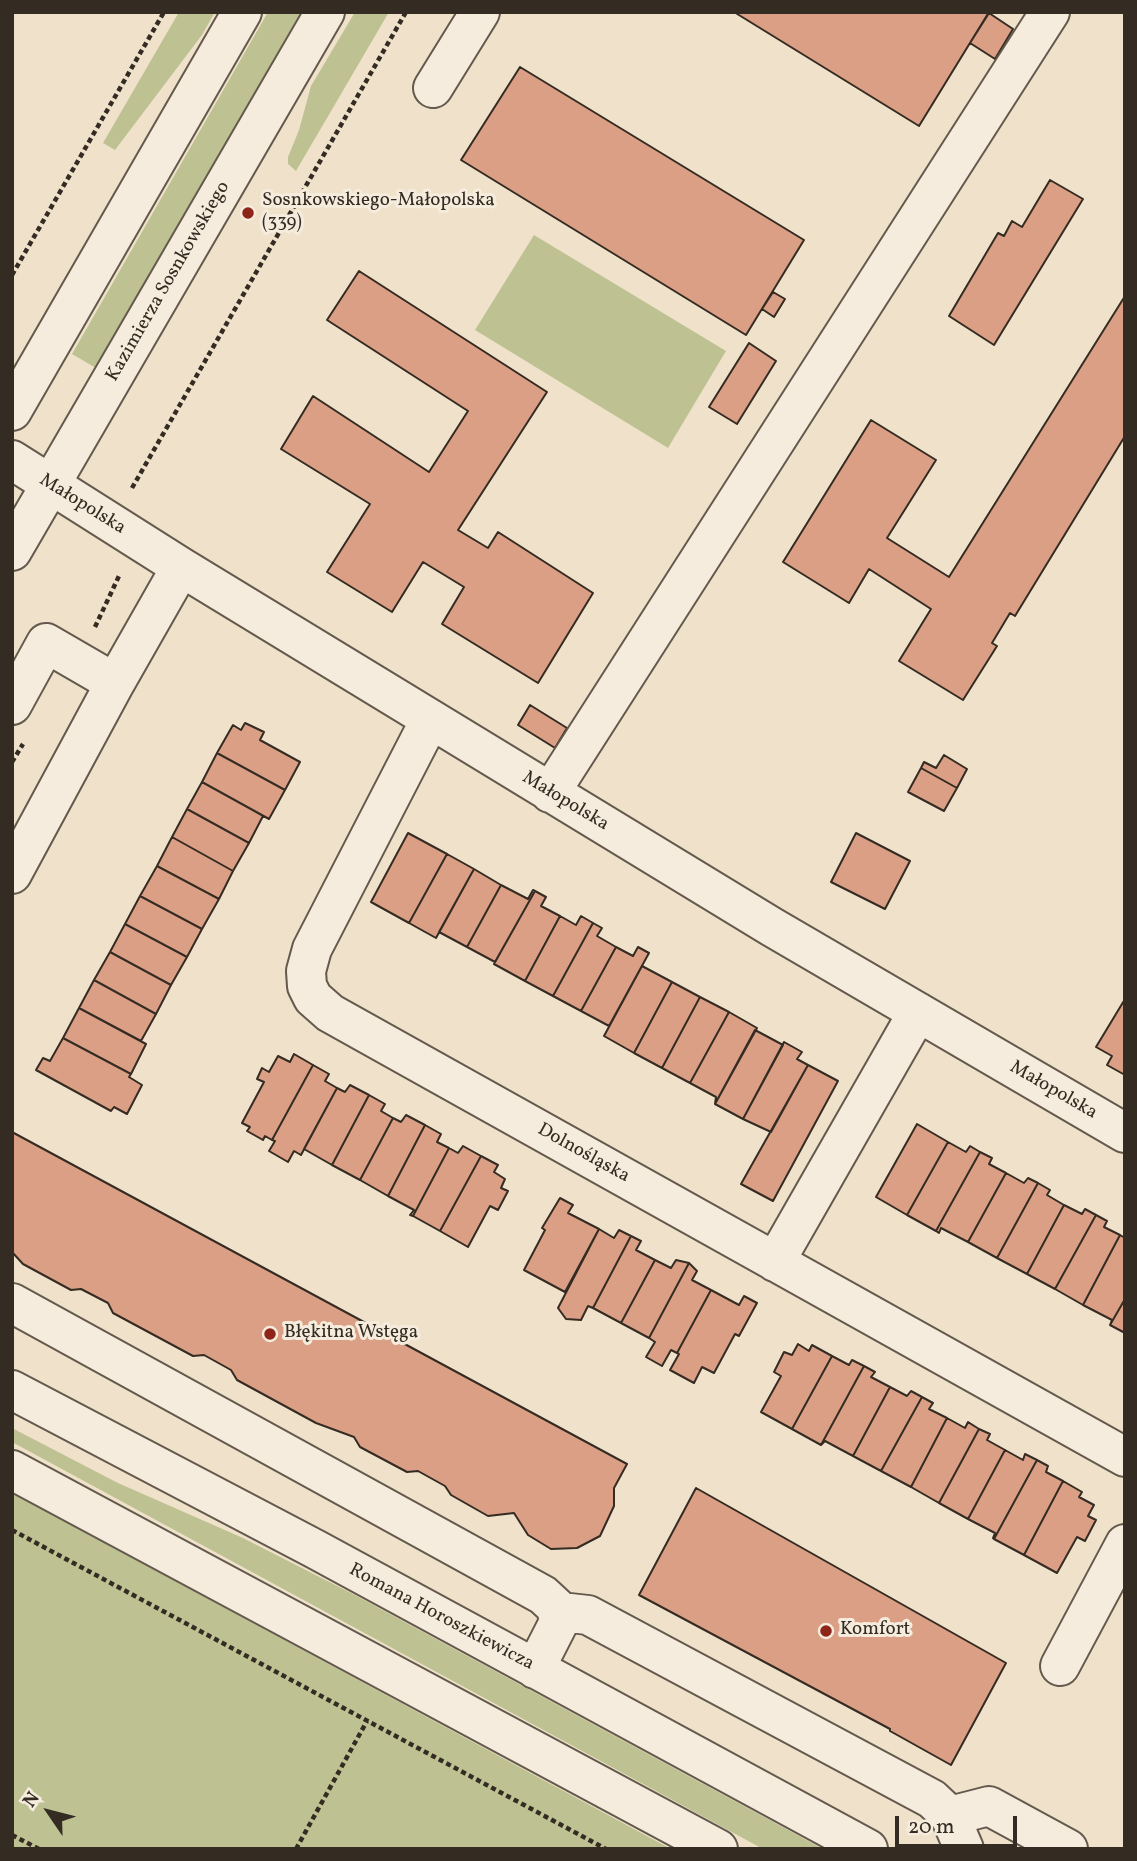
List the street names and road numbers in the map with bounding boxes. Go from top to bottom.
street label: Kazimierza Sosnkowskiego [102,178,236,386]
street label: Małopolska [35,470,129,540]
street label: Małopolska [517,767,613,837]
street label: Małopolska [1005,1057,1101,1125]
street label: Dolnośląska [533,1119,633,1189]
street label: Romana Horoszkiewicza [344,1559,538,1677]

